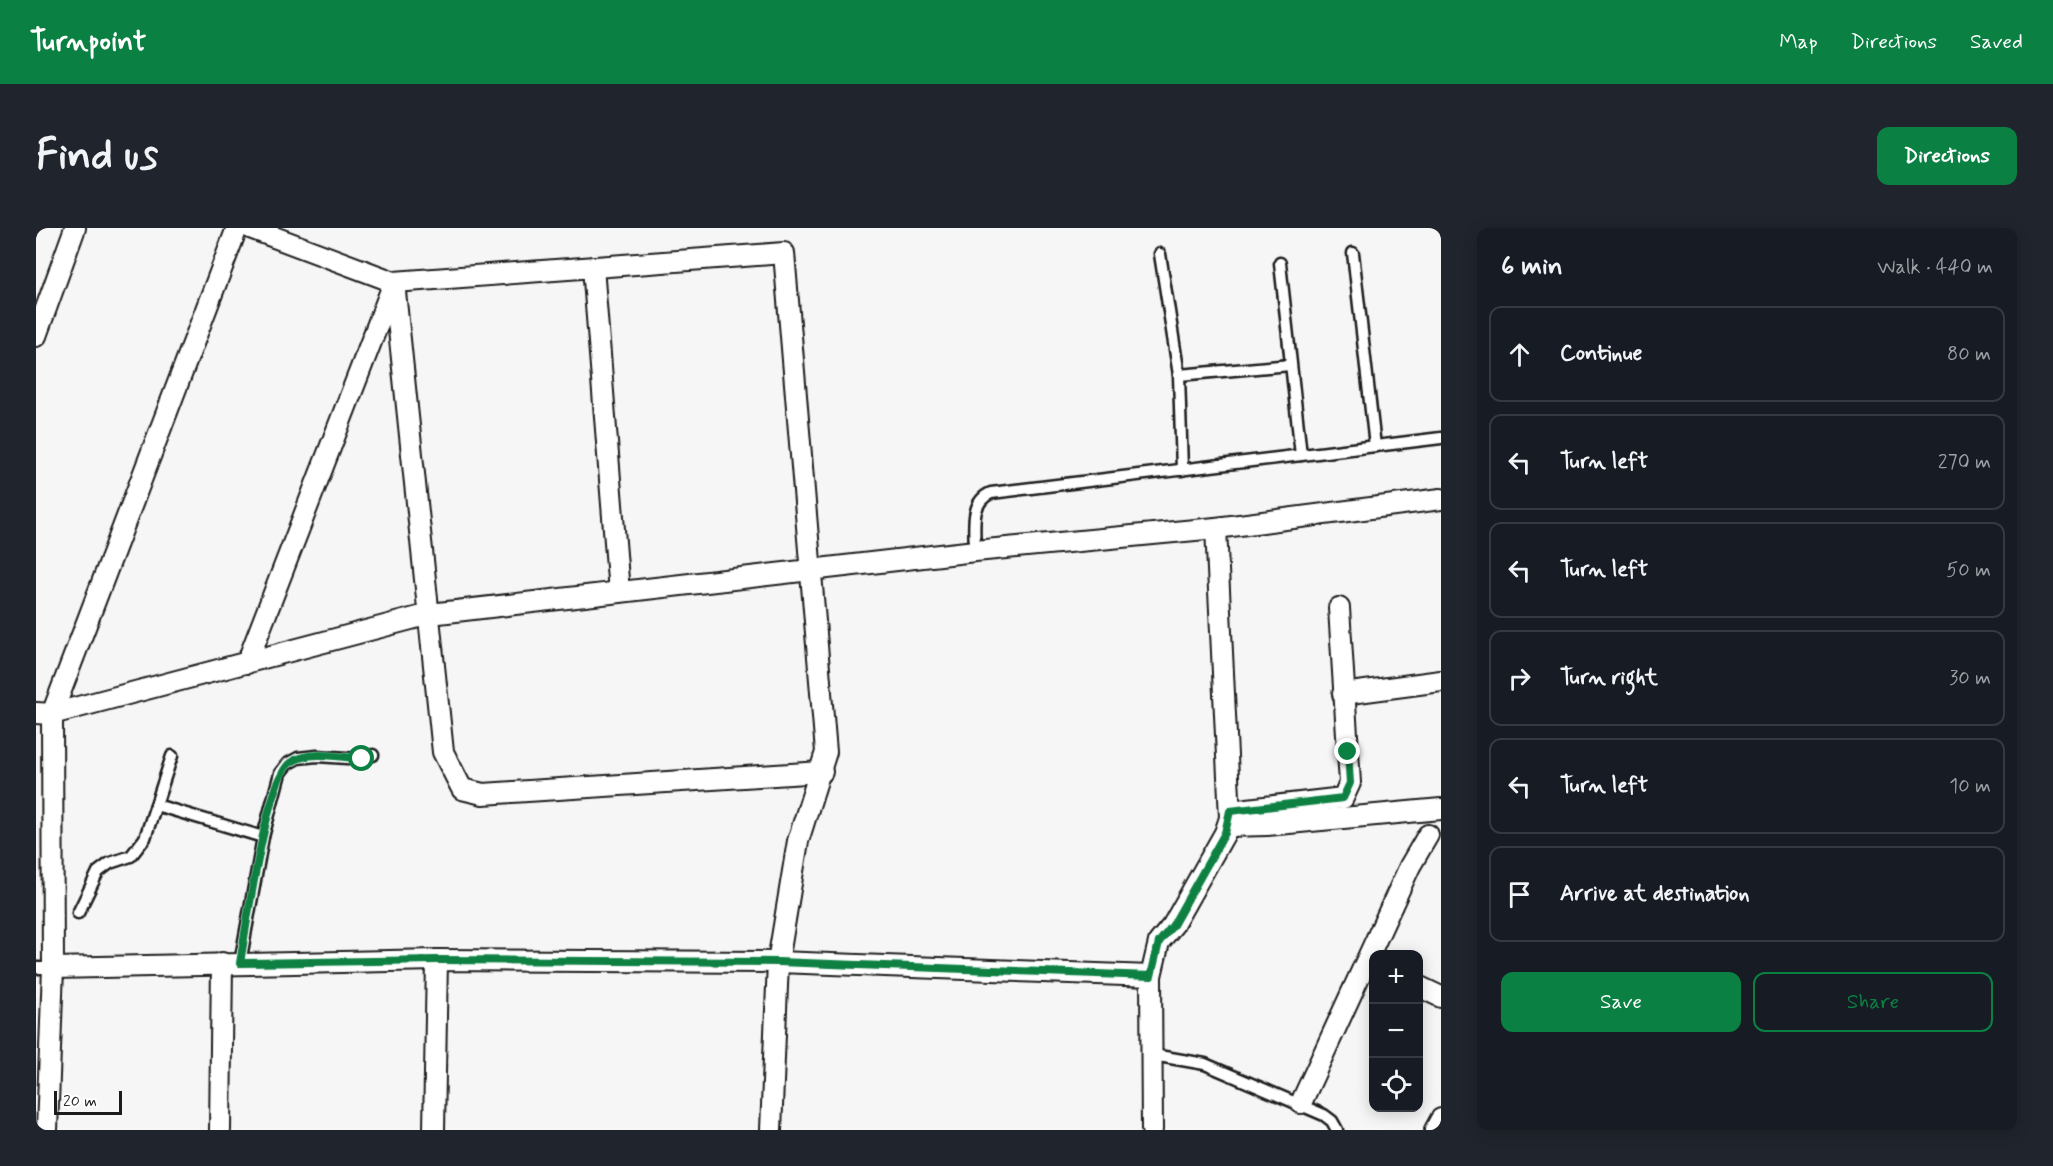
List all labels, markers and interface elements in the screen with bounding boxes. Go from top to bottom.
text: Turnpoint [30,24,146,61]
text: Map [1779,28,1818,56]
text: Directions [1851,28,1937,56]
text: Saved [1970,28,2023,56]
button: Directions [1877,127,2017,185]
text: Find us [36,129,158,184]
text: 6 min [1501,250,1563,284]
text: Walk · 440 m [1877,254,1993,281]
icon: ahead [1503,338,1536,371]
text: Continue [1560,340,1642,368]
text: 80 m [1947,341,1991,368]
icon: left [1503,446,1536,479]
text: Turn left [1560,448,1648,476]
text: 270 m [1938,449,1991,476]
icon: left [1503,554,1536,587]
text: Turn left [1560,556,1648,584]
text: 50 m [1946,557,1991,584]
icon: right [1503,662,1536,695]
text: Turn right [1560,664,1658,692]
text: 30 m [1949,665,1991,692]
route end [1334,738,1360,764]
route start [348,745,374,771]
icon: left [1503,770,1536,803]
text: Turn left [1560,772,1648,800]
text: 10 m [1949,773,1991,800]
icon: arrive [1503,878,1536,911]
text: Arrive at destination [1560,880,1750,908]
map controls [1369,950,1423,1112]
button: + [1369,950,1423,1004]
button: Save [1501,972,1741,1032]
button: Share [1753,972,1993,1032]
button: − [1369,1004,1423,1058]
button: locate [1369,1058,1423,1112]
scale bar [54,1088,122,1116]
text: 20 m [63,1091,97,1112]

